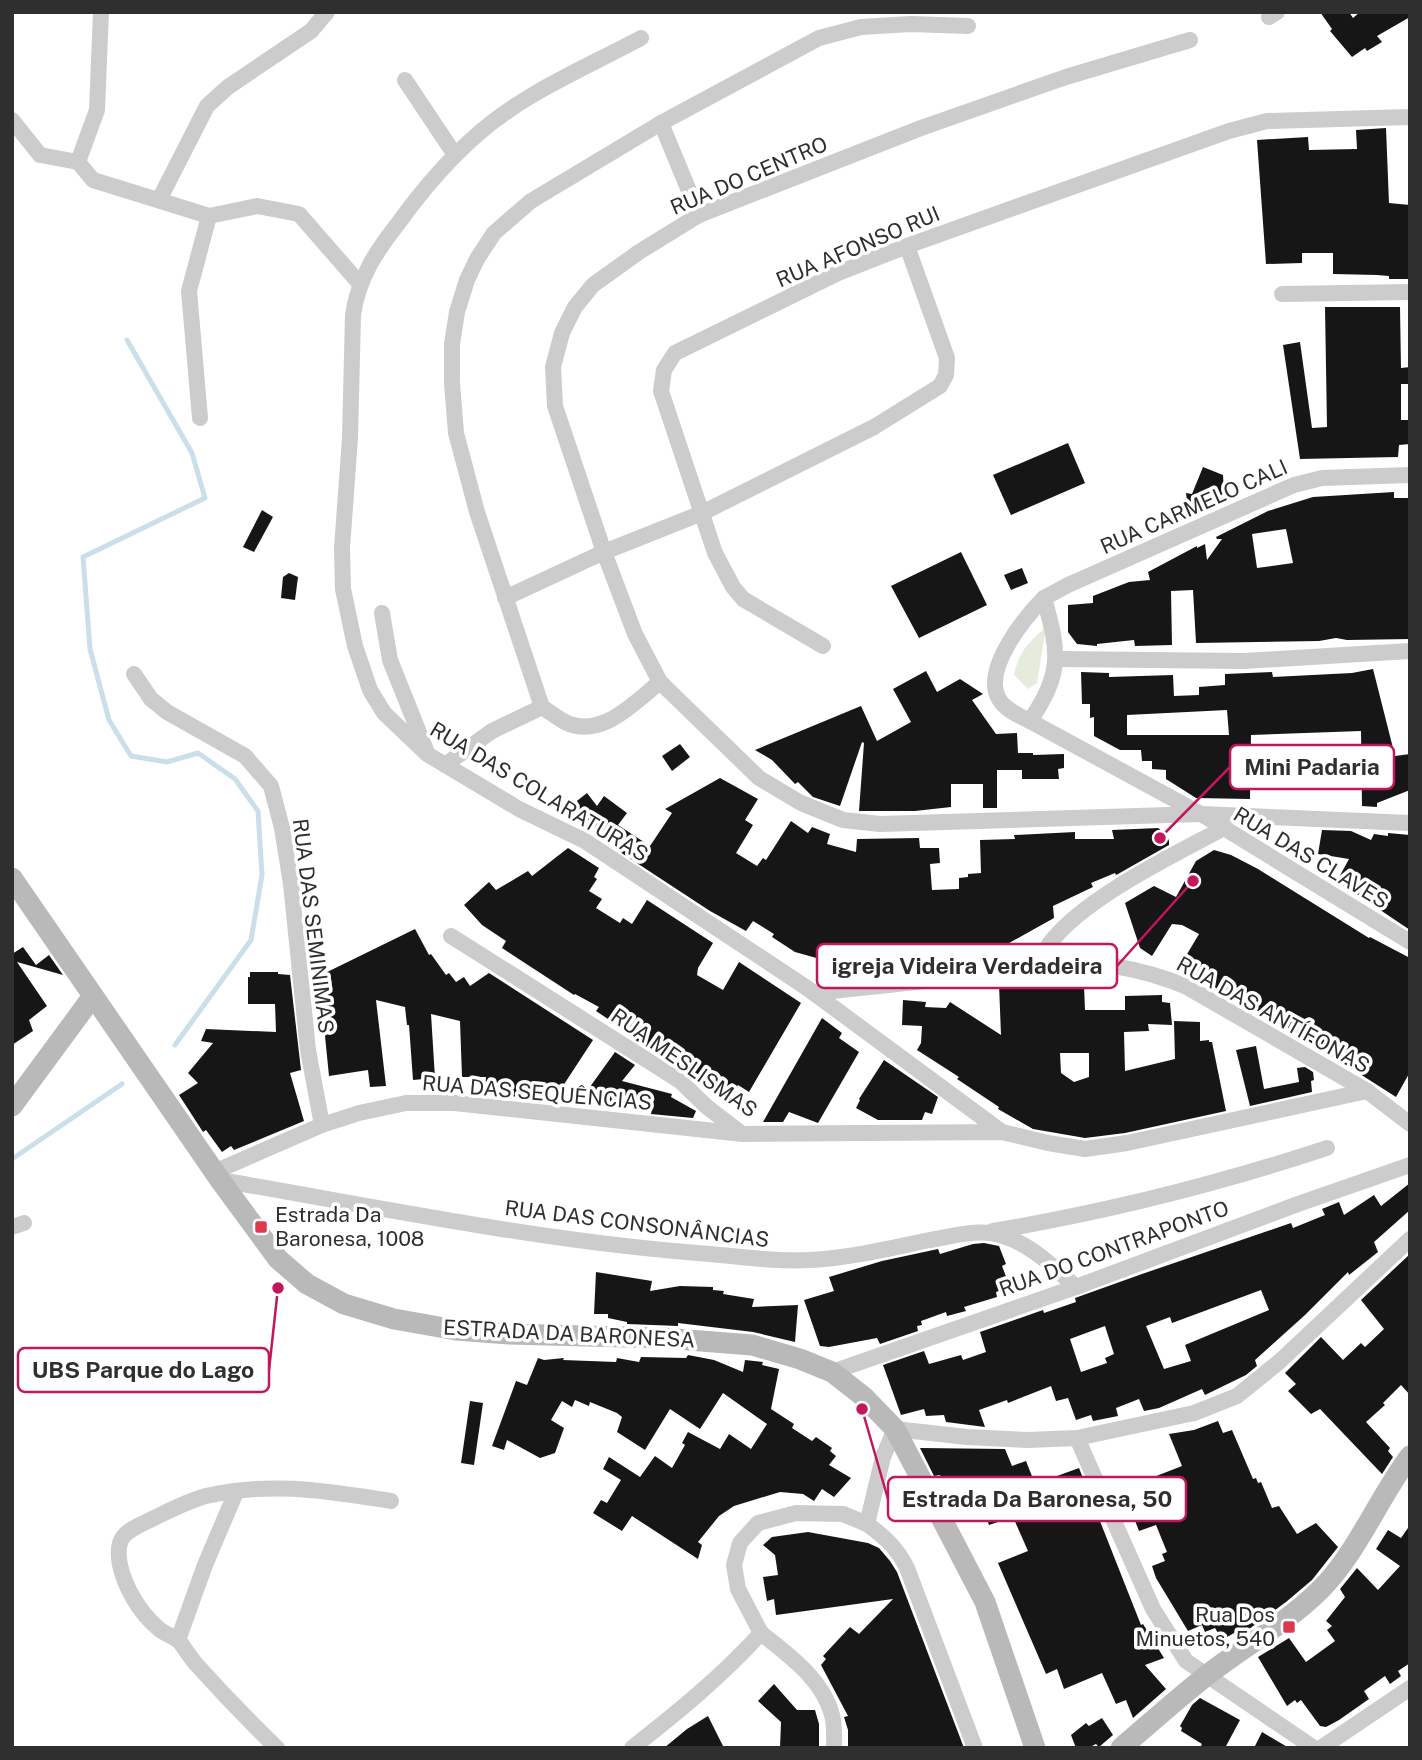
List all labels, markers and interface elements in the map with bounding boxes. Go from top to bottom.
street label: RUA DO CENTRO [666,131,831,220]
street label: RUA AFONSO RUI [772,201,943,292]
street label: RUA CARMELO CALI [1096,454,1291,559]
street label: RUA DAS COLARATURAS [426,716,653,867]
callout: Mini Padaria [1230,745,1394,789]
text: Mini Padaria [1244,753,1380,780]
street label: RUA DAS CLAVES [1229,801,1393,914]
street label: RUA DAS SEMINIMAS [288,817,339,1035]
callout: igreja Videira Verdadeira [817,944,1117,988]
street label: RUA DAS ANTÍFONAS [1172,951,1374,1078]
text: igreja Videira Verdadeira [832,952,1102,979]
street label: RUA MESLISMAS [606,1003,762,1122]
street label: RUA DAS SEQUÊNCIAS [421,1070,653,1115]
street label: RUA DAS CONSONÂNCIAS [503,1195,771,1252]
street label: RUA DO CONTRAPONTO [996,1195,1232,1302]
place label: Estrada Da Baronesa, 1008 [275,1202,424,1251]
marker: Estrada Da Baronesa, 1008 [253,1219,269,1235]
street label: ESTRADA DA BARONESA [442,1314,696,1353]
callout: UBS Parque do Lago [18,1348,269,1392]
text: UBS Parque do Lago [32,1356,254,1383]
callout: Estrada Da Baronesa, 50 [888,1477,1186,1521]
text: Estrada Da Baronesa, 50 [902,1485,1172,1512]
place label: Rua Dos Minuetos, 540 [1135,1602,1275,1651]
marker: Rua Dos Minuetos, 540 [1281,1619,1297,1635]

